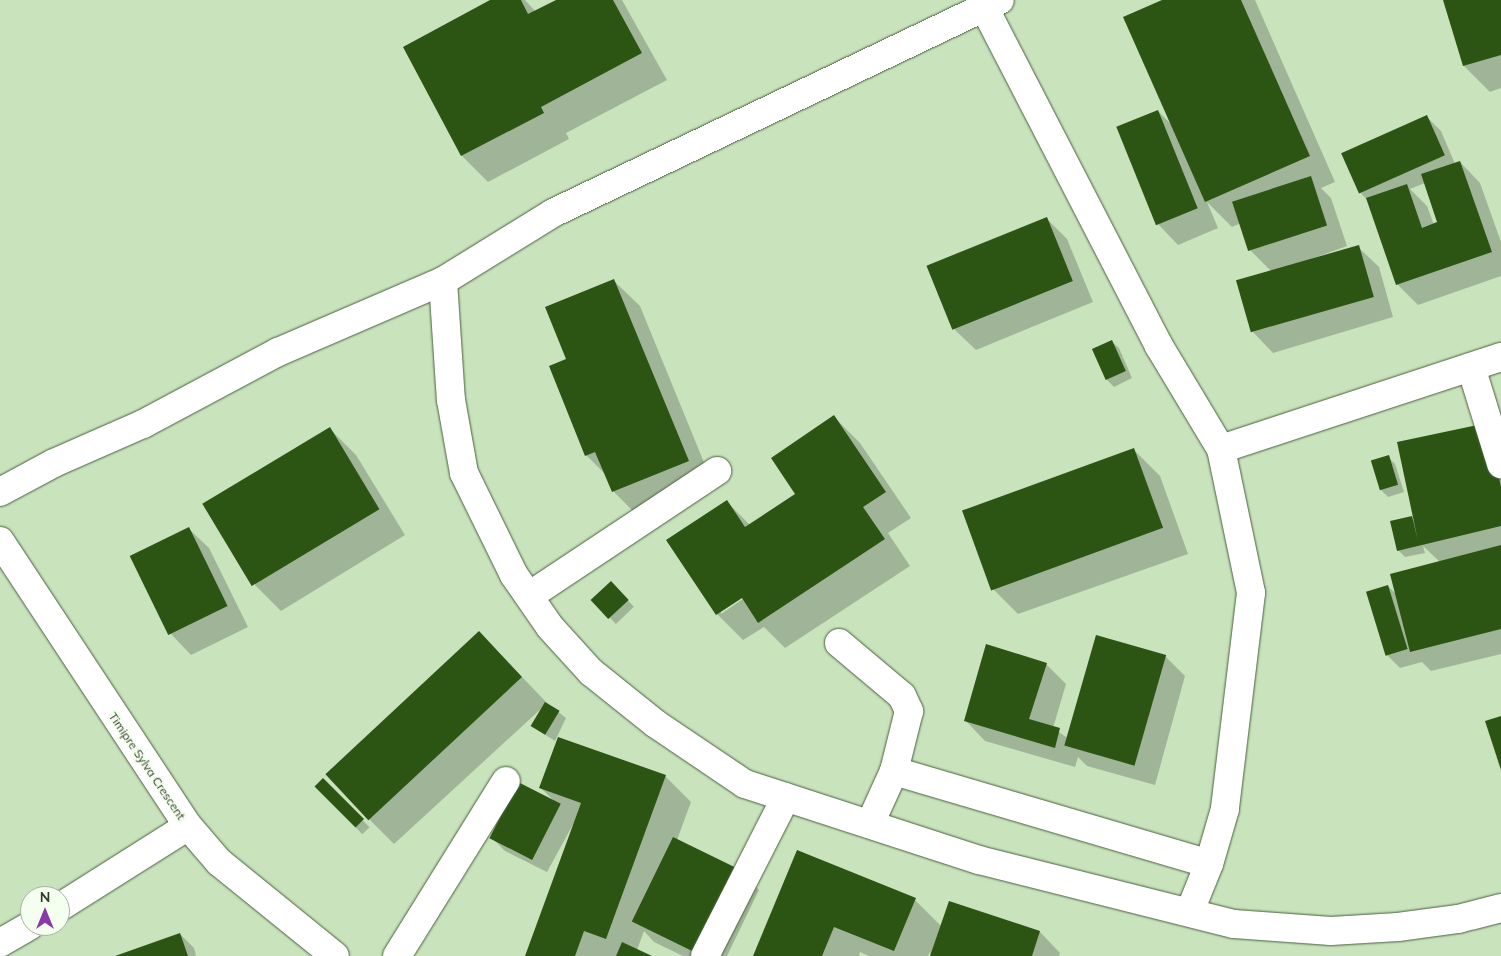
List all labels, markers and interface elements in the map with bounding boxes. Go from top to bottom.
street label: Timipre Sylva Crescent [106,710,188,822]
north arrow [20,886,70,936]
text: N [40,888,50,906]

